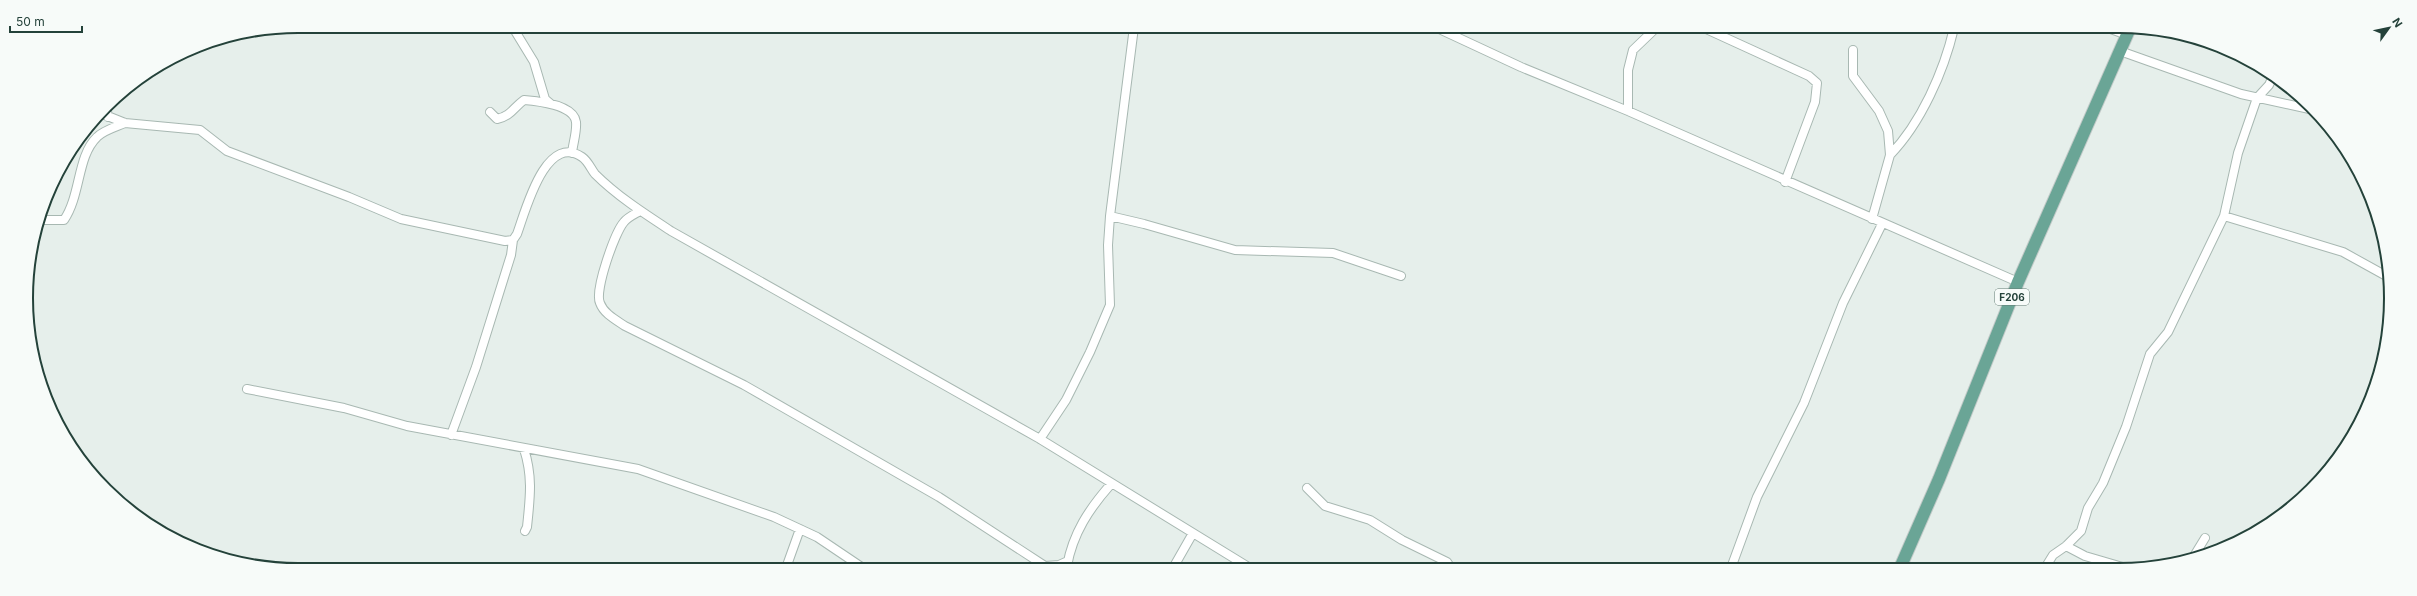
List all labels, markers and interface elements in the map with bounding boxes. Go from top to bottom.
scale bar [10,8,82,34]
north arrow [2369,8,2409,48]
text: 50 m [16,14,45,29]
text: N [2389,15,2406,30]
road number: F206 [1995,289,2029,305]

